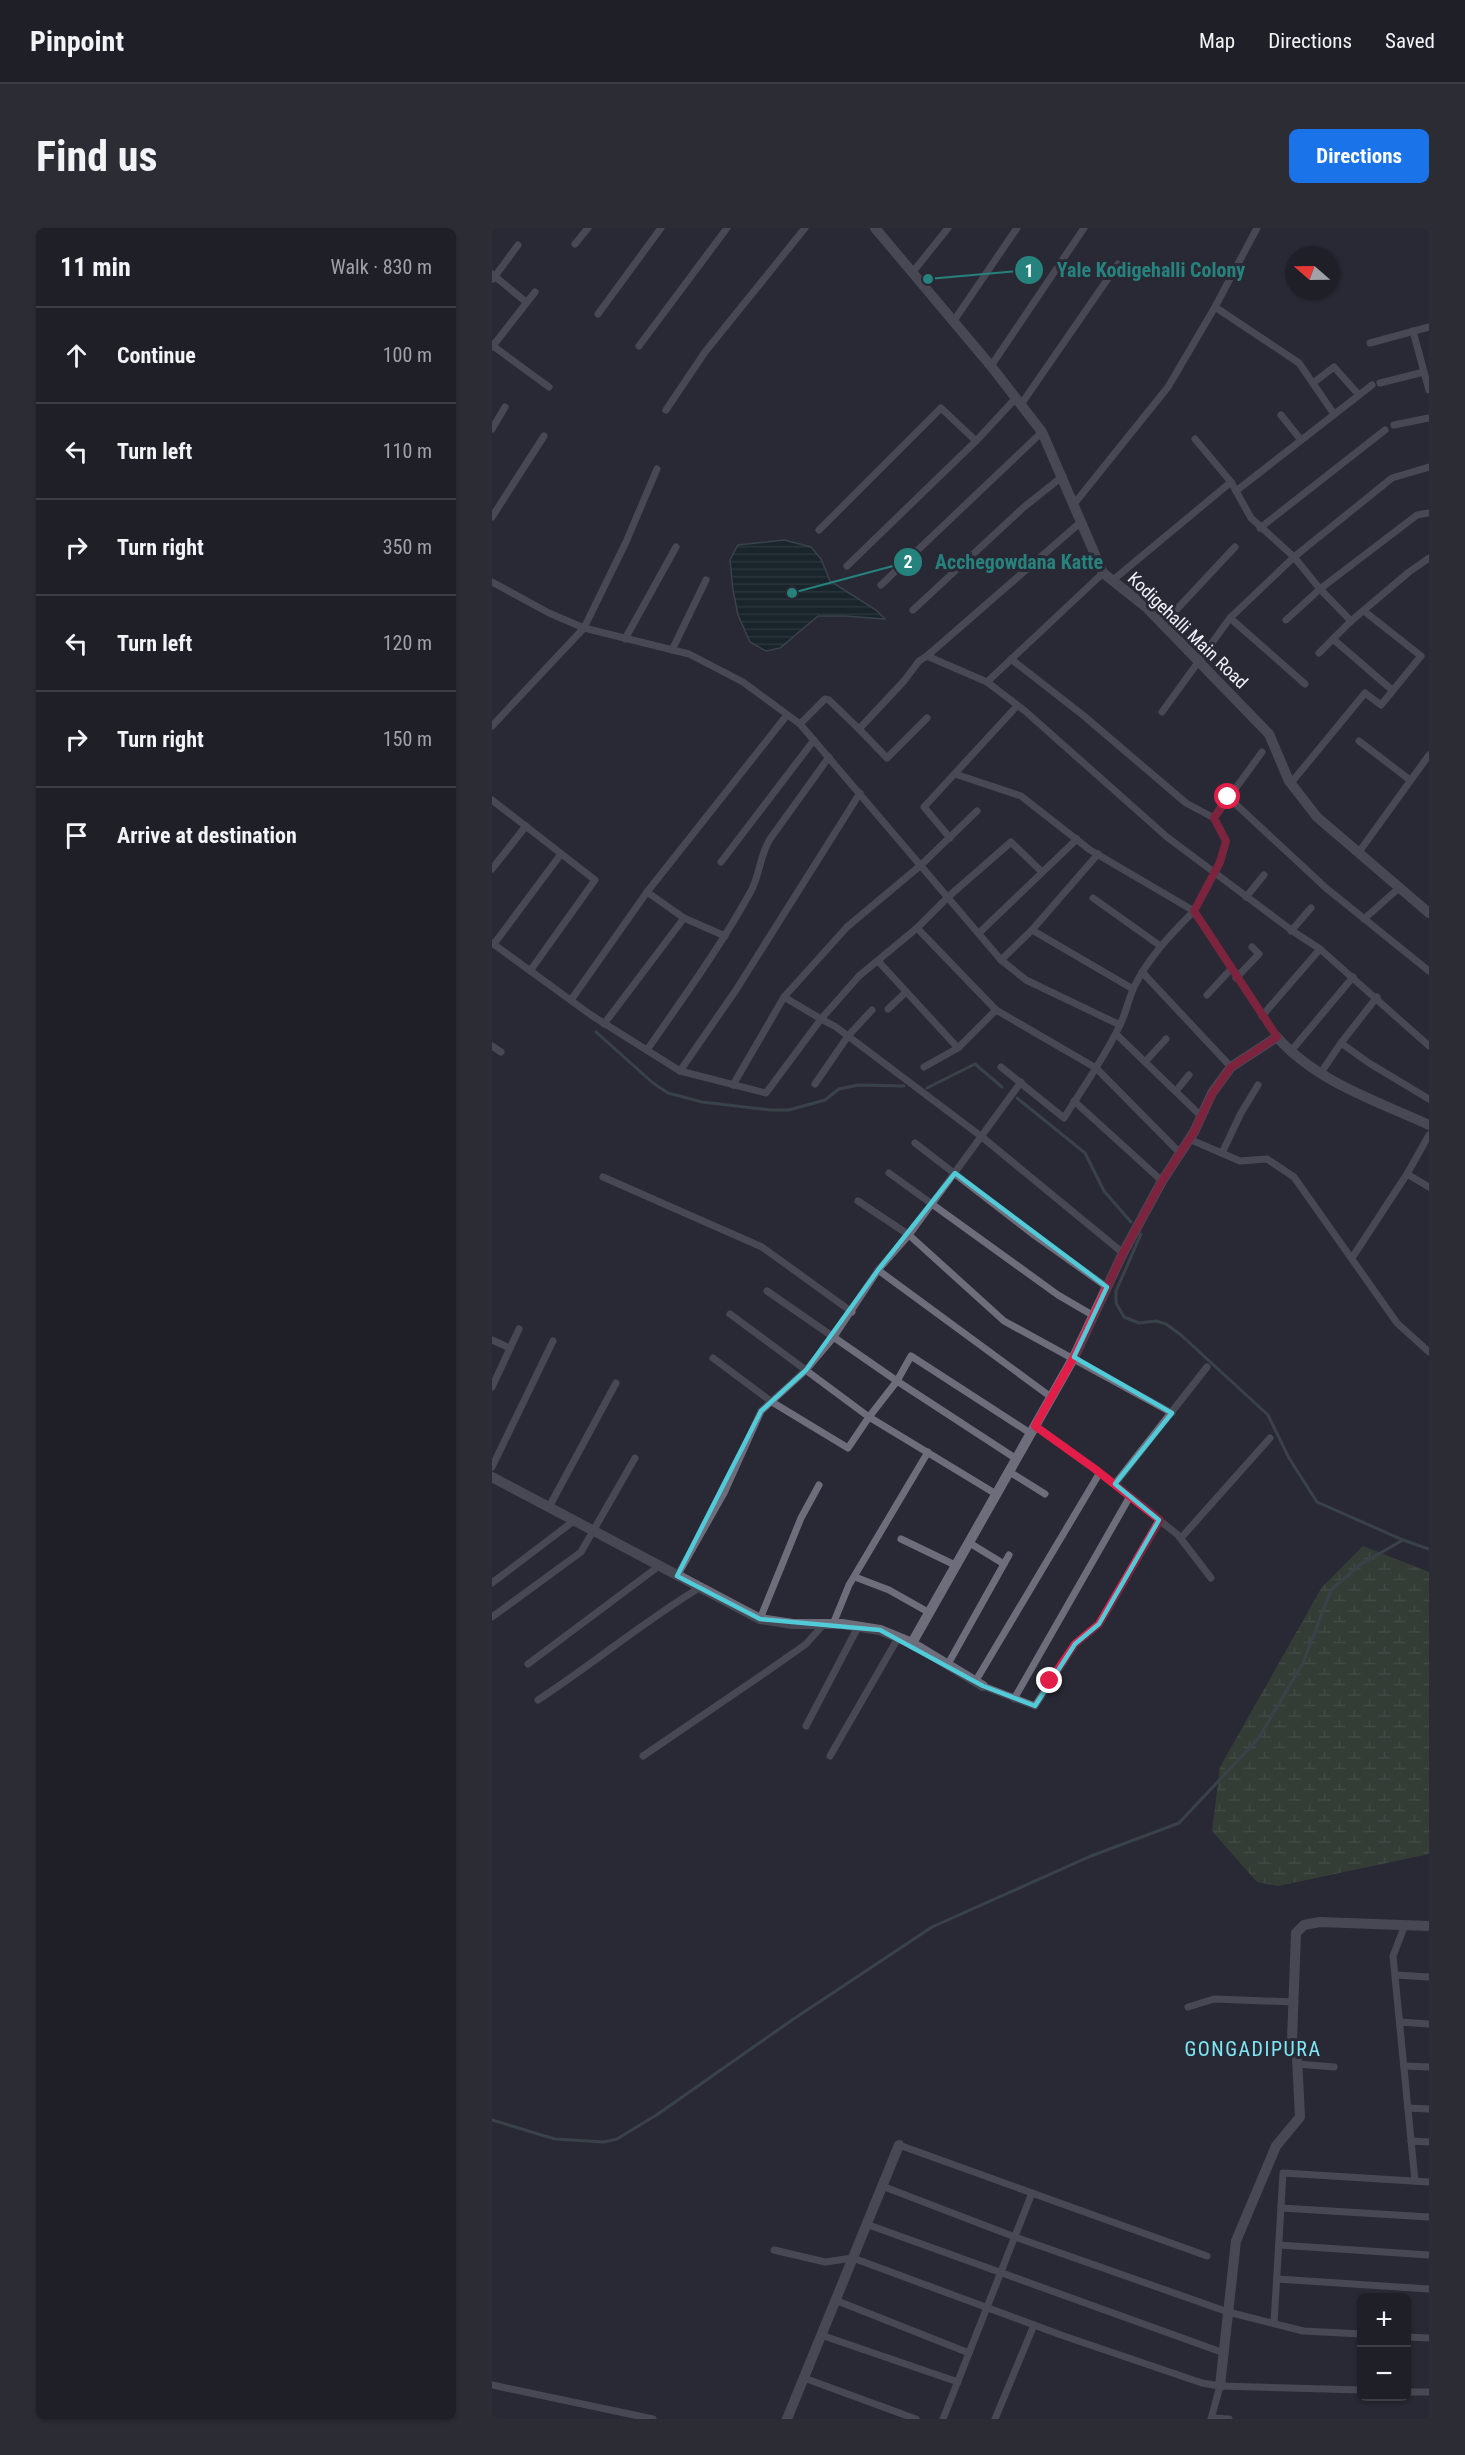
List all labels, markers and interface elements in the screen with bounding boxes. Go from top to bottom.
text: Pinpoint [30,25,124,58]
text: Map [1199,29,1235,53]
text: Directions [1268,29,1352,53]
text: Saved [1385,29,1435,53]
button: Directions [1289,129,1429,183]
text: Find us [36,132,157,181]
north arrow [1285,246,1339,300]
callout: Yale Kodigehalli Colony [1014,251,1257,289]
text: 11 min [60,252,131,282]
text: Walk · 830 m [331,255,432,279]
text: Yale Kodigehalli Colony [1057,258,1245,282]
text: 1 [1024,260,1034,281]
icon: ahead [60,339,93,372]
text: Continue [117,343,196,368]
text: 100 m [383,343,432,367]
icon: left [60,435,93,468]
text: Turn left [117,439,192,464]
text: 110 m [383,439,432,463]
icon: right [60,531,93,564]
text: Turn right [117,535,204,560]
text: 350 m [383,535,432,559]
callout: Acchegowdana Katte [893,543,1115,581]
text: Acchegowdana Katte [935,550,1103,574]
text: 2 [903,551,913,572]
street label: Kodigehalli Main Road [1124,568,1252,692]
icon: left [60,627,93,660]
text: Turn left [117,631,192,656]
text: 120 m [383,631,432,655]
icon: right [60,723,93,756]
text: Turn right [117,727,204,752]
text: 150 m [383,727,432,751]
route start [1214,783,1240,809]
icon: arrive [60,819,93,852]
text: Arrive at destination [117,823,297,848]
route end [1036,1667,1062,1693]
district label: GONGADIPURA [1185,2037,1321,2061]
map controls [1357,2293,1411,2401]
button: + [1357,2293,1411,2347]
button: − [1357,2347,1411,2401]

